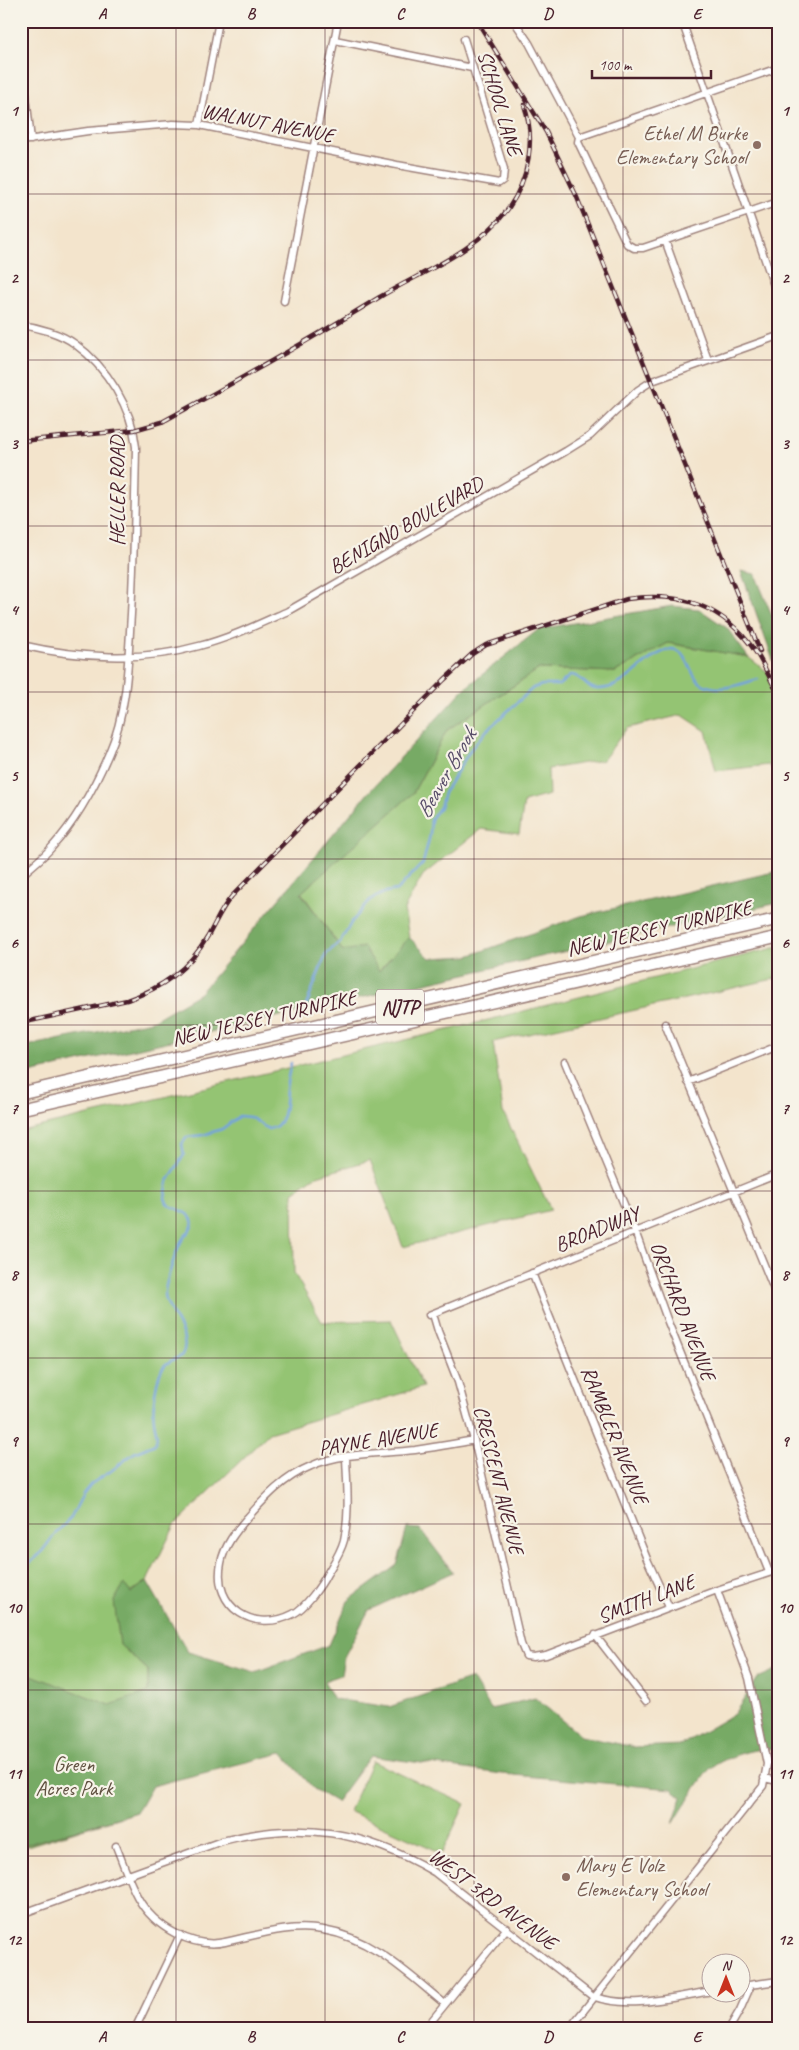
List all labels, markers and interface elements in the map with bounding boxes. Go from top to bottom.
text: A [98,4,108,24]
text: B [247,4,257,24]
text: C [396,4,406,24]
text: D [543,4,554,24]
text: E [693,4,704,24]
street label: SCHOOL LANE [472,47,529,161]
scale bar [592,48,710,80]
text: 100 m [599,56,633,75]
street label: WALNUT AVENUE [200,97,339,149]
text: 1 [10,101,19,121]
text: 1 [781,101,790,121]
place label: Ethel M Burke Elementary School [616,120,750,170]
marker: Ethel M Burke Elementary School [751,139,763,151]
text: 2 [10,268,19,288]
text: 2 [781,268,790,288]
text: 3 [10,434,19,454]
street label: HELLER ROAD [104,434,130,546]
text: 3 [781,434,790,454]
street label: BENIGNO BOULEVARD [324,469,489,580]
text: 4 [10,600,19,620]
text: 4 [781,600,790,620]
water label: Beaver Brook [409,721,484,823]
text: 5 [11,766,20,786]
text: 5 [782,766,791,786]
street label: NEW JERSEY TURNPIKE [564,894,756,962]
text: 6 [10,933,19,953]
text: 6 [781,933,790,953]
street label: NEW JERSEY TURNPIKE [169,984,361,1052]
road number: NJTP [376,990,424,1024]
text: 7 [10,1099,19,1119]
text: 7 [781,1099,790,1119]
street label: BROADWAY [551,1199,646,1258]
street label: ORCHARD AVENUE [645,1238,722,1387]
text: 8 [10,1265,19,1285]
text: 8 [781,1265,790,1285]
street label: RAMBLER AVENUE [575,1362,655,1510]
street label: CRESCENT AVENUE [468,1403,531,1559]
street label: PAYNE AVENUE [317,1416,442,1461]
text: 9 [10,1431,19,1451]
text: 9 [781,1431,790,1451]
street label: SMITH LANE [594,1568,701,1629]
text: 10 [7,1598,23,1618]
text: 10 [778,1598,794,1618]
park label: Green Acres Park [36,1751,114,1801]
text: 11 [7,1764,23,1784]
text: 11 [778,1764,794,1784]
street label: WEST 3RD AVENUE [424,1842,564,1957]
place label: Mary E Volz Elementary School [576,1852,711,1902]
marker: Mary E Volz Elementary School [560,1871,572,1883]
text: 12 [7,1930,23,1950]
text: 12 [778,1930,794,1950]
north arrow [702,1952,752,2002]
text: N [722,1957,733,1974]
text: A [98,2027,108,2047]
text: B [247,2027,257,2047]
text: C [396,2027,406,2047]
text: D [543,2027,554,2047]
text: E [693,2027,704,2047]

